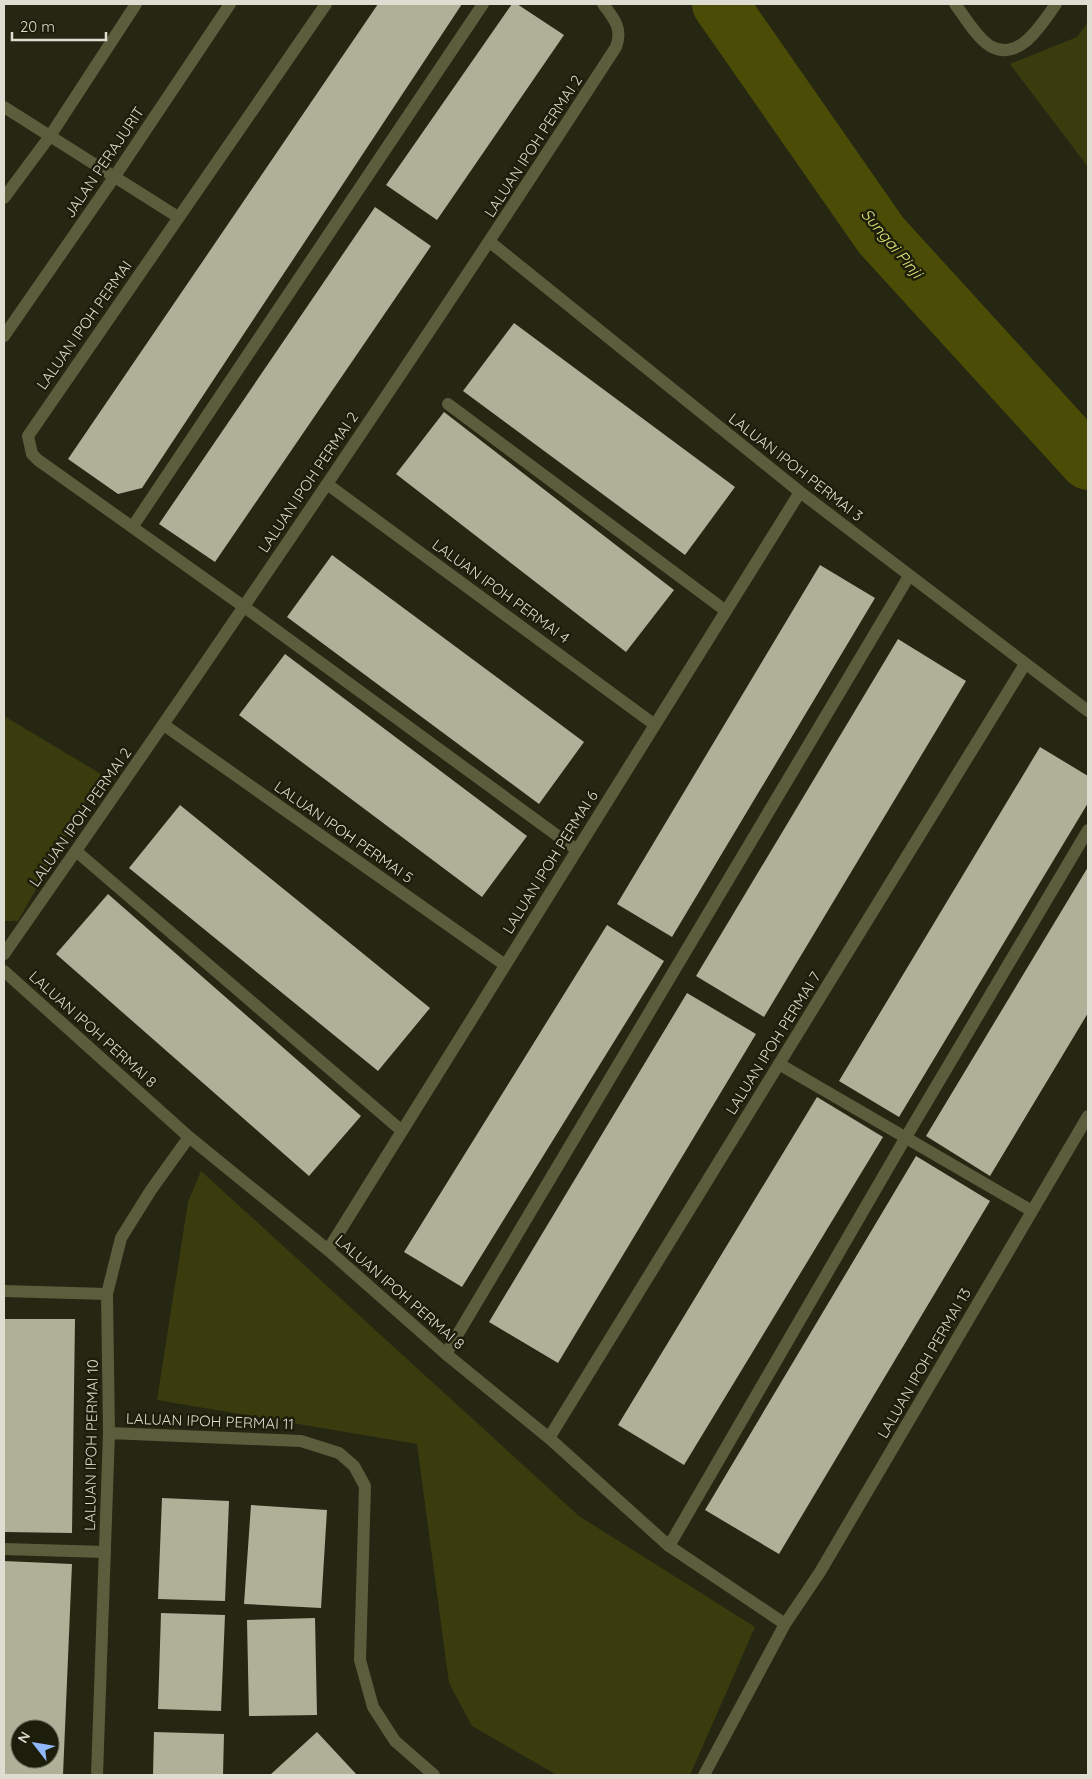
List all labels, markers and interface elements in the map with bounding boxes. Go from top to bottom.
scale bar [12,10,106,42]
text: 20 m [20,17,55,36]
street label: LALUAN IPOH PERMAI 2 [480,71,586,221]
street label: JALAN PERAJURIT [60,103,148,221]
water label: Sungai Pinji [857,204,928,283]
street label: LALUAN IPOH PERMAI [32,257,136,393]
street label: LALUAN IPOH PERMAI 2 [254,408,362,556]
street label: LALUAN IPOH PERMAI 3 [725,409,867,525]
street label: LALUAN IPOH PERMAI 4 [429,535,573,647]
street label: LALUAN IPOH PERMAI 2 [25,744,135,890]
street label: LALUAN IPOH PERMAI 5 [271,777,417,887]
street label: LALUAN IPOH PERMAI 6 [498,787,602,937]
street label: LALUAN IPOH PERMAI 8 [25,967,161,1091]
street label: LALUAN IPOH PERMAI 7 [721,968,825,1118]
street label: LALUAN IPOH PERMAI 8 [331,1231,469,1353]
street label: LALUAN IPOH PERMAI 13 [873,1284,975,1442]
street label: LALUAN IPOH PERMAI 10 [80,1359,102,1531]
street label: LALUAN IPOH PERMAI 11 [126,1409,294,1433]
north arrow [10,1719,60,1769]
text: N [13,1728,34,1746]

